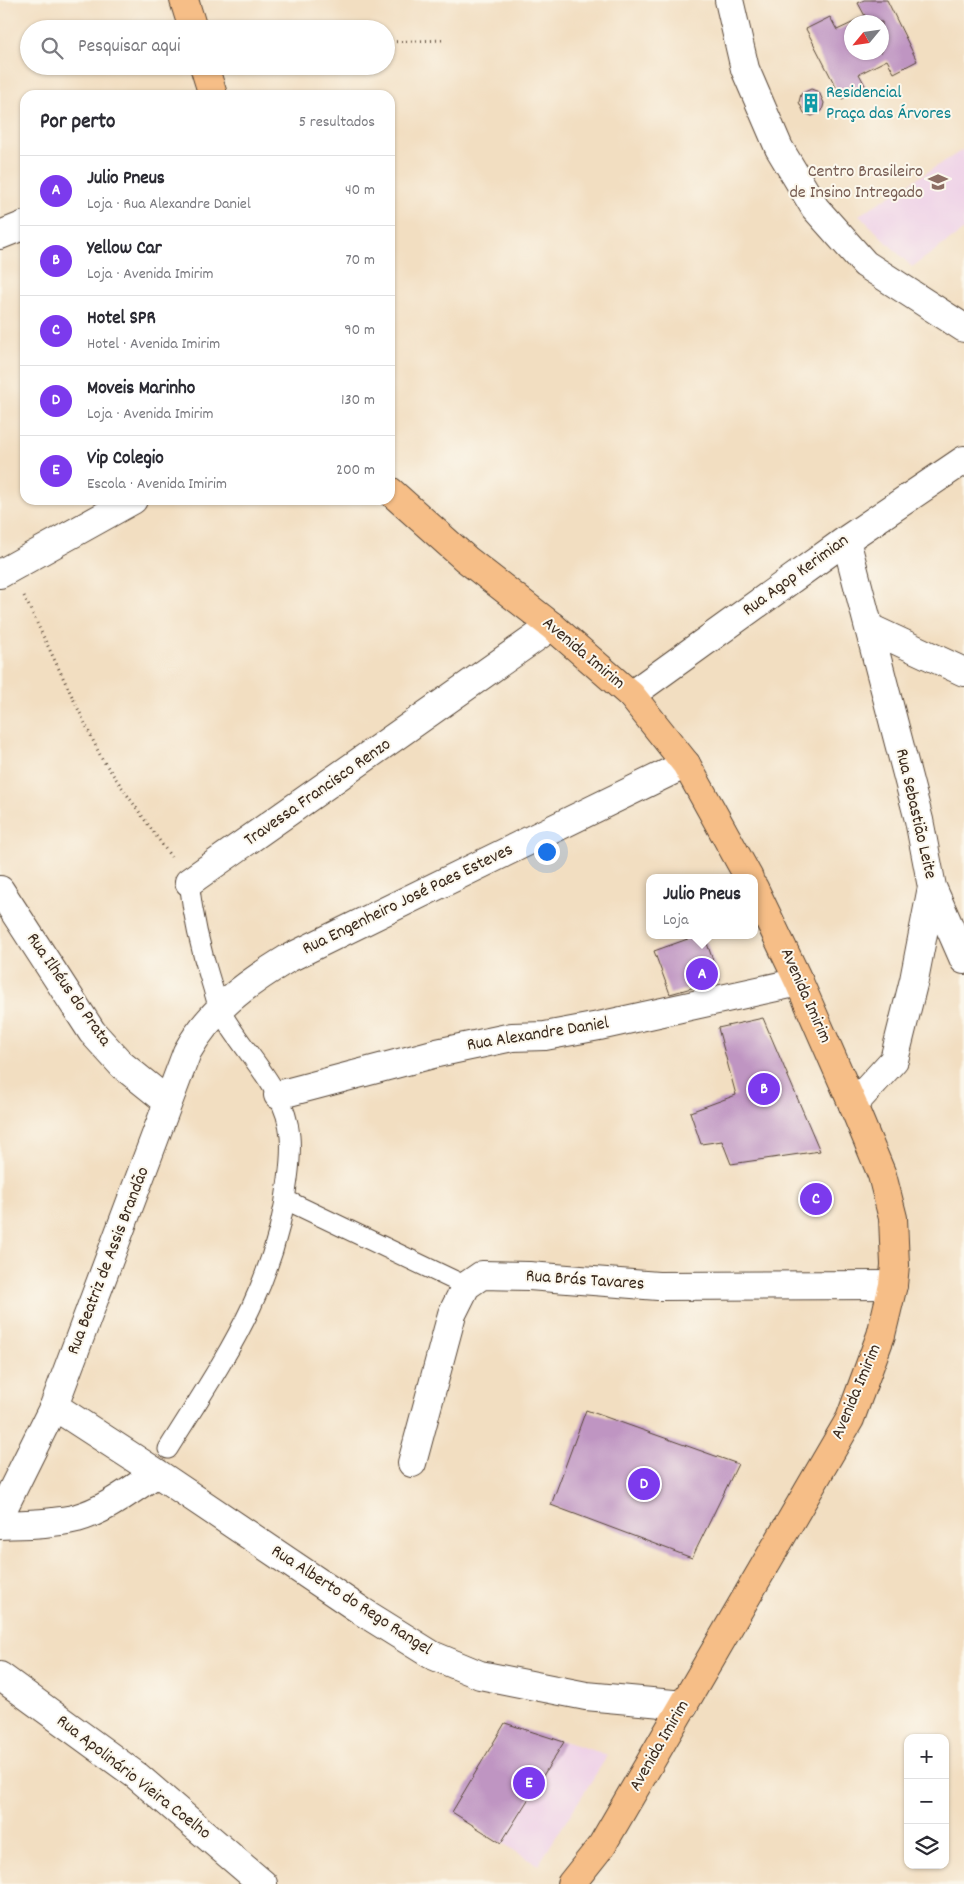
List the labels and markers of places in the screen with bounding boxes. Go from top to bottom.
place label: Residencial Praça das Árvores [826,81,951,127]
building icon: Residencial Praça das Árvores [800,92,822,114]
place label: Centro Brasileiro de Insino Intregado [789,160,923,206]
school or university icon: Centro Brasileiro de Insino Intregado [927,171,949,193]
pin: A [686,955,718,993]
pin: B [748,1070,780,1108]
pin: C [800,1180,832,1218]
pin: D [628,1465,660,1503]
pin: E [513,1764,545,1802]

